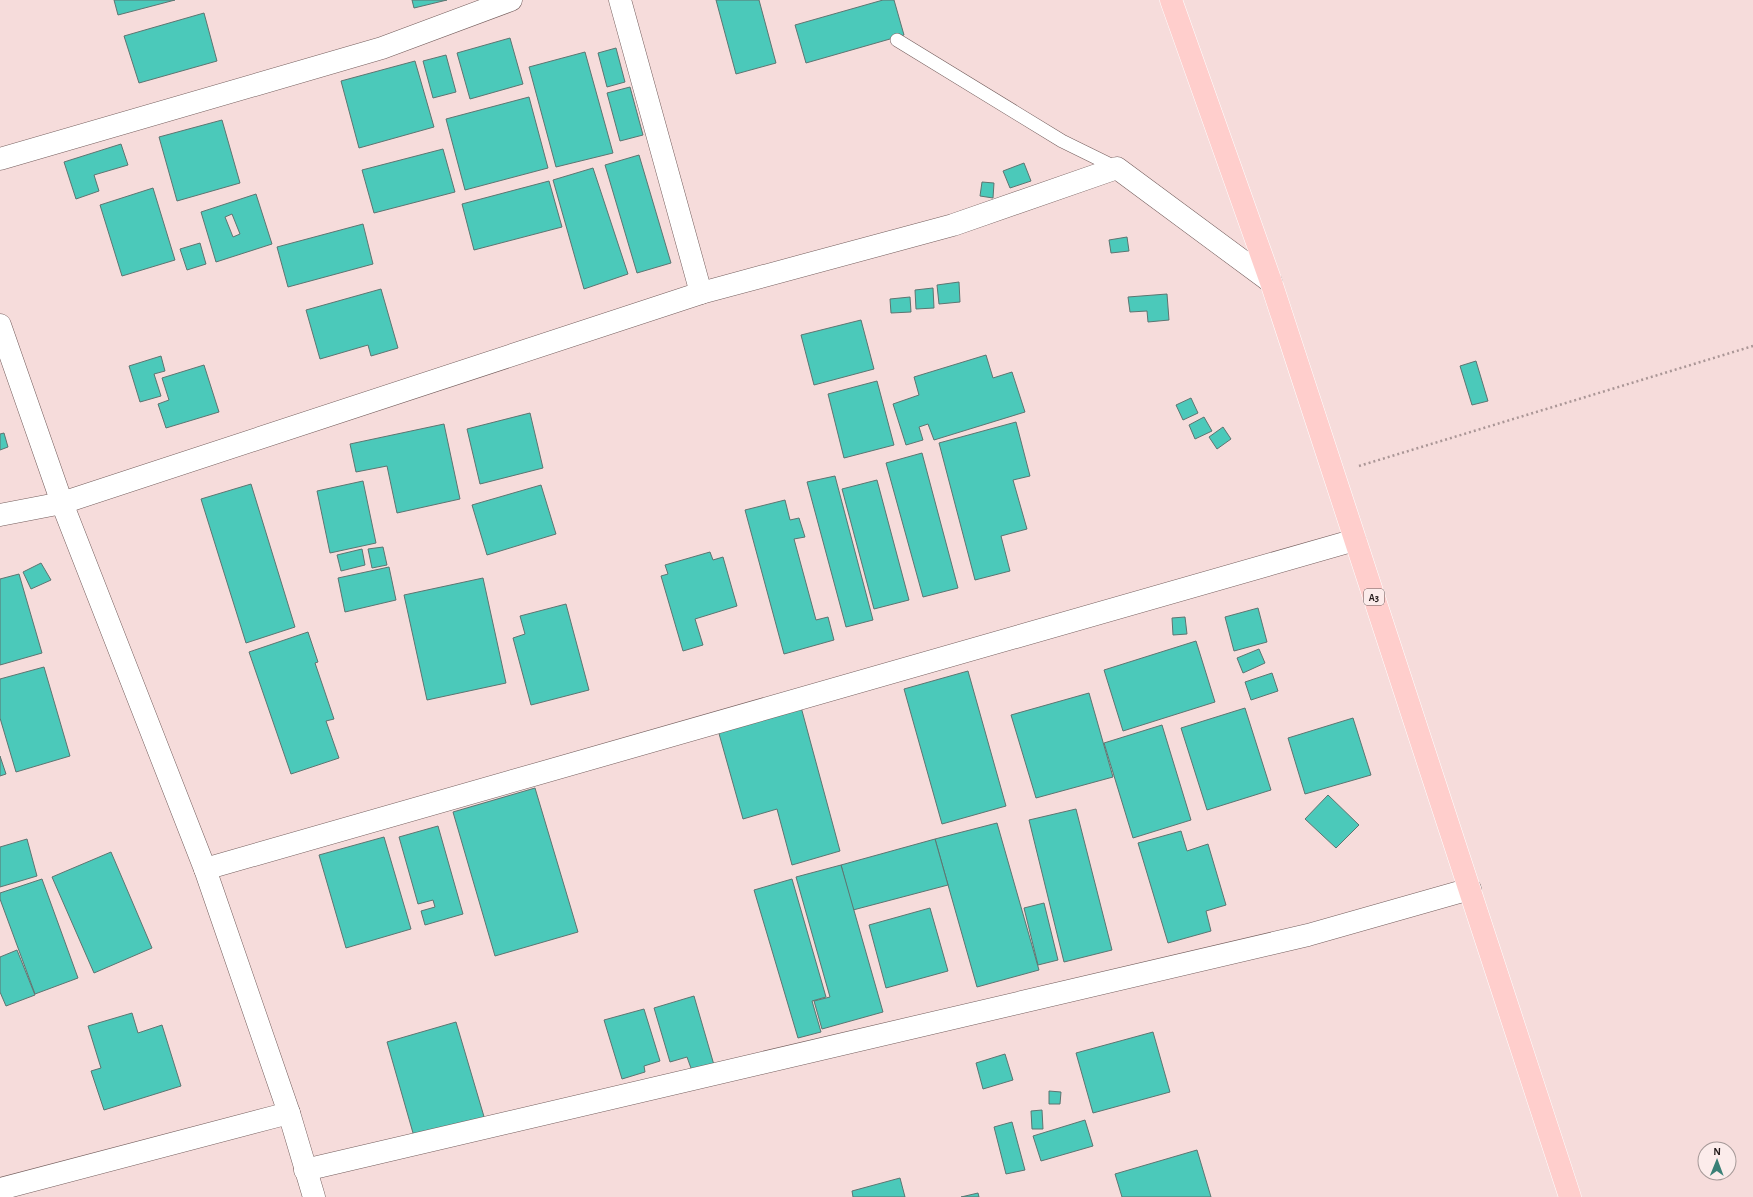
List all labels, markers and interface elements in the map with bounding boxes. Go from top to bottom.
road number: A3 [1364,589,1384,605]
north arrow [1697,1141,1737,1181]
text: N [1713,1146,1721,1157]

